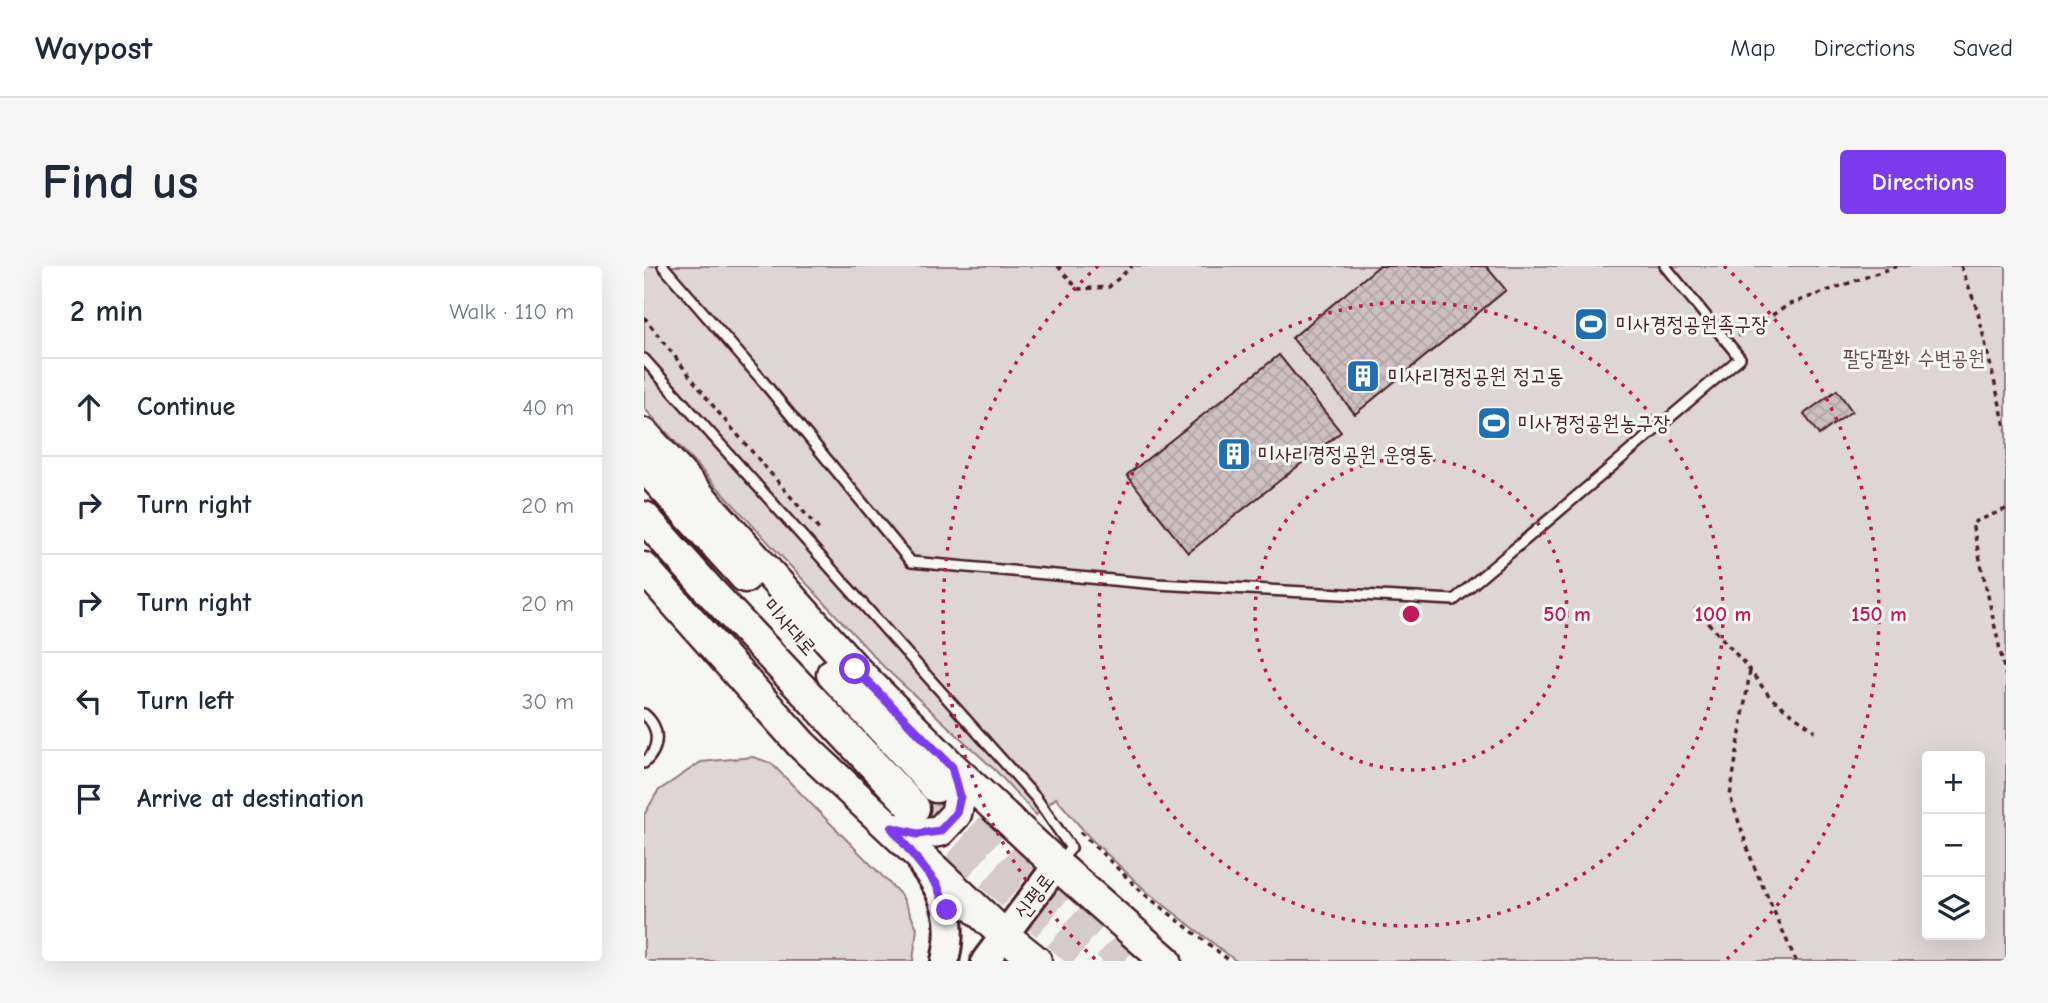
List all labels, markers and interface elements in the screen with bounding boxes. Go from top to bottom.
text: Waypost [35,29,152,67]
text: Map [1730,34,1776,62]
text: Directions [1814,34,1915,62]
text: Saved [1953,34,2013,62]
button: Directions [1840,150,2006,214]
text: Find us [42,154,198,210]
text: 2 min [70,294,143,329]
text: Walk · 110 m [449,298,574,325]
sports icon: 미사경정공원족구장 [1572,305,1610,343]
place label: 미사경정공원족구장 [1616,312,1768,336]
park label: 팔당팔화 수변공원 [1843,346,1985,370]
building icon: 미사리경정공원 정고동 [1344,357,1382,395]
place label: 미사리경정공원 정고동 [1388,364,1564,388]
icon: ahead [70,388,108,426]
text: Continue [137,392,235,422]
text: 40 m [522,394,574,421]
sports icon: 미사경정공원농구장 [1475,404,1513,442]
place label: 미사경정공원농구장 [1518,411,1670,435]
building icon: 미사리경정공원 운영동 [1215,435,1253,473]
place label: 미사리경정공원 운영동 [1258,442,1434,466]
icon: right [70,486,108,524]
text: Turn right [137,490,251,520]
text: 20 m [521,492,574,519]
icon: right [70,584,108,622]
text: Turn right [137,588,251,618]
text: 20 m [521,590,574,617]
street label: 미사대로 [758,594,822,660]
centre of rings [1399,602,1423,626]
text: 50 m [1543,602,1591,626]
text: 100 m [1695,602,1751,626]
text: 150 m [1851,602,1907,626]
route start [839,653,870,684]
icon: left [70,682,108,720]
text: Turn left [137,686,234,716]
text: 30 m [522,688,574,715]
map controls [1922,751,1985,940]
button: + [1922,751,1985,814]
icon: arrive [70,780,108,818]
text: Arrive at destination [137,784,364,814]
button: − [1922,814,1985,877]
street label: 신평로 [1009,869,1059,923]
button: layers [1922,877,1985,940]
route end [931,894,962,925]

